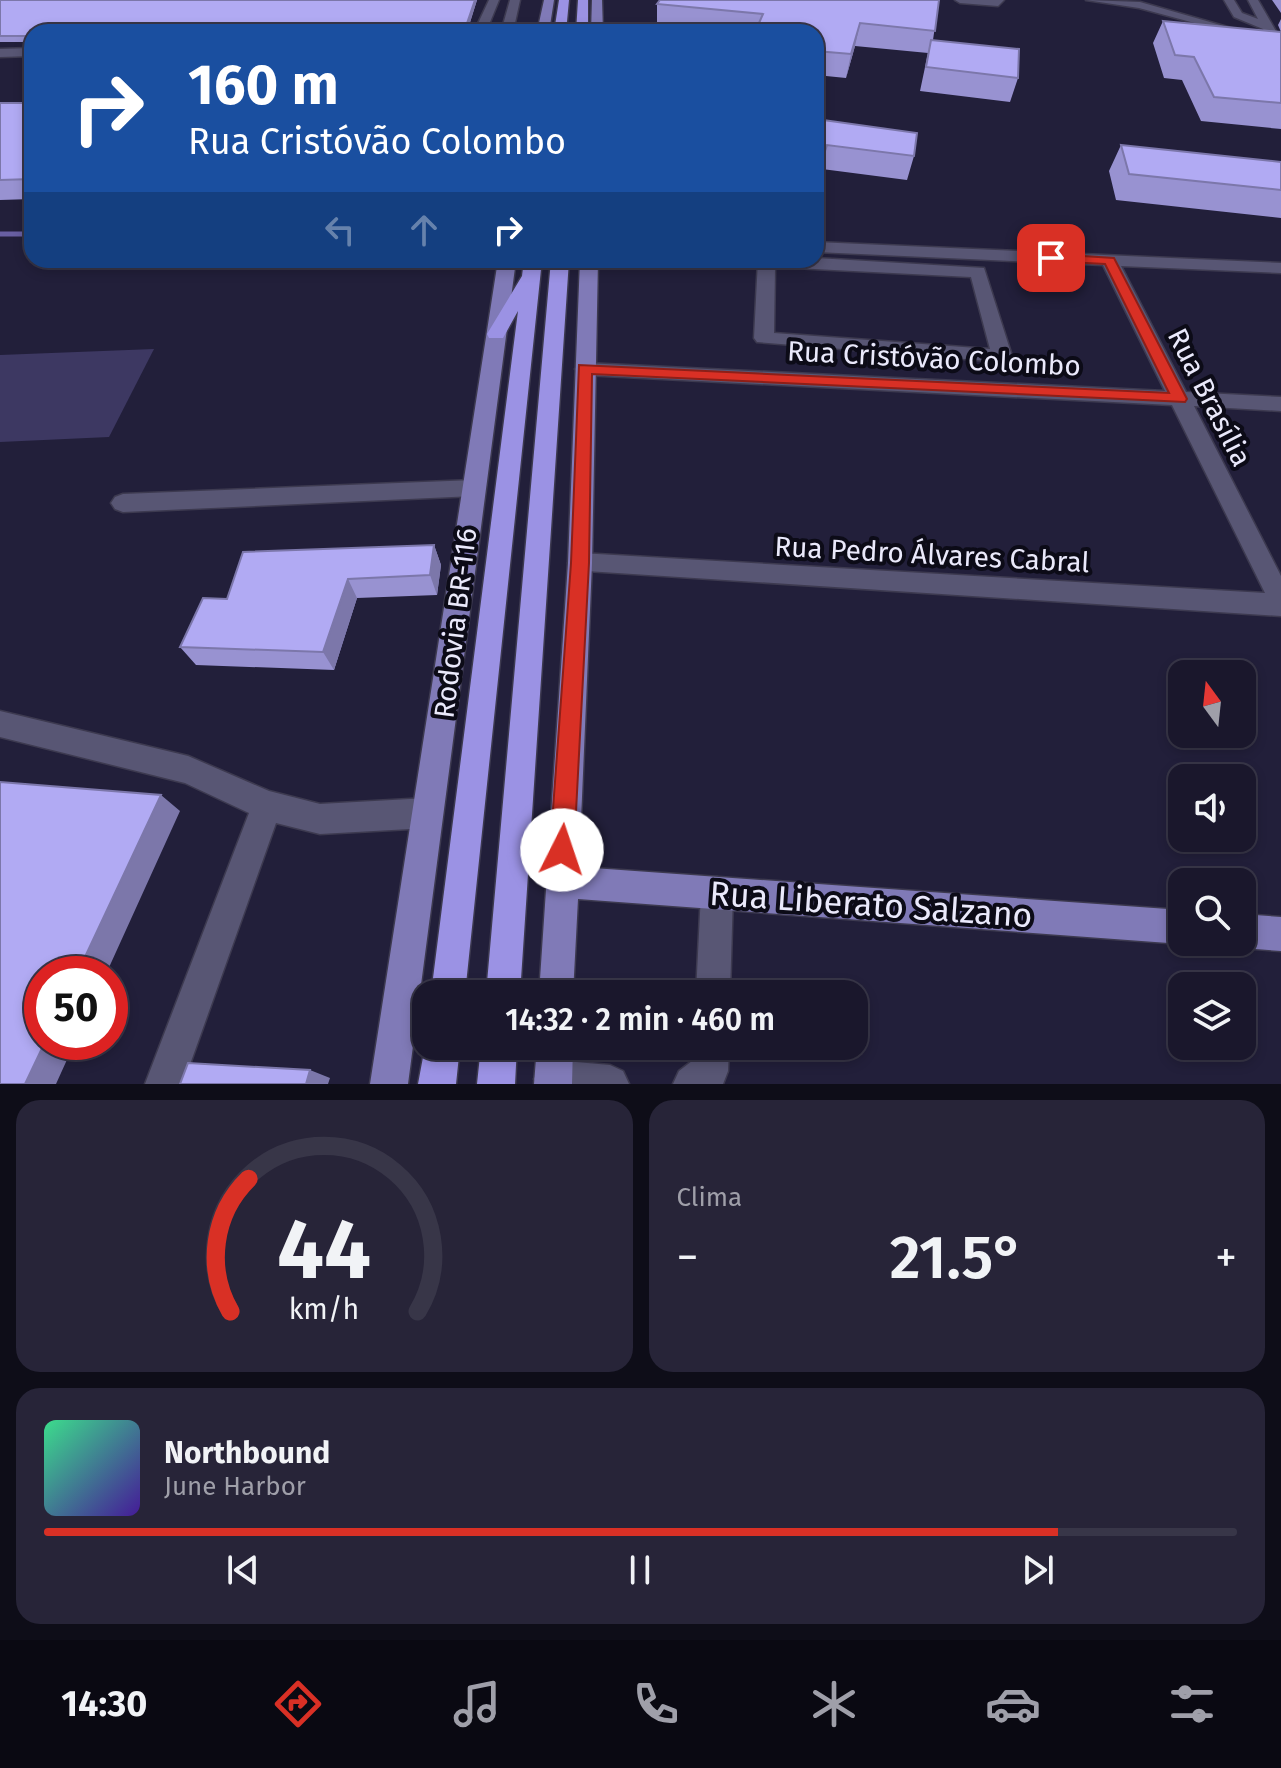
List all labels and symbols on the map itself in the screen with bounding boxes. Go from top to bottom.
pin [1017,224,1085,292]
street label: Rua Brasília [1161,323,1258,472]
street label: Rua Cristóvão Colombo [786,334,1082,383]
street label: Rodovia BR-116 [427,526,484,720]
street label: Rua Pedro Álvares Cabral [774,530,1090,579]
north arrow [1168,660,1256,748]
position arrow [520,808,604,892]
street label: Rua Liberato Salzano [708,873,1034,936]
speed limit sign: 50 [24,956,128,1060]

